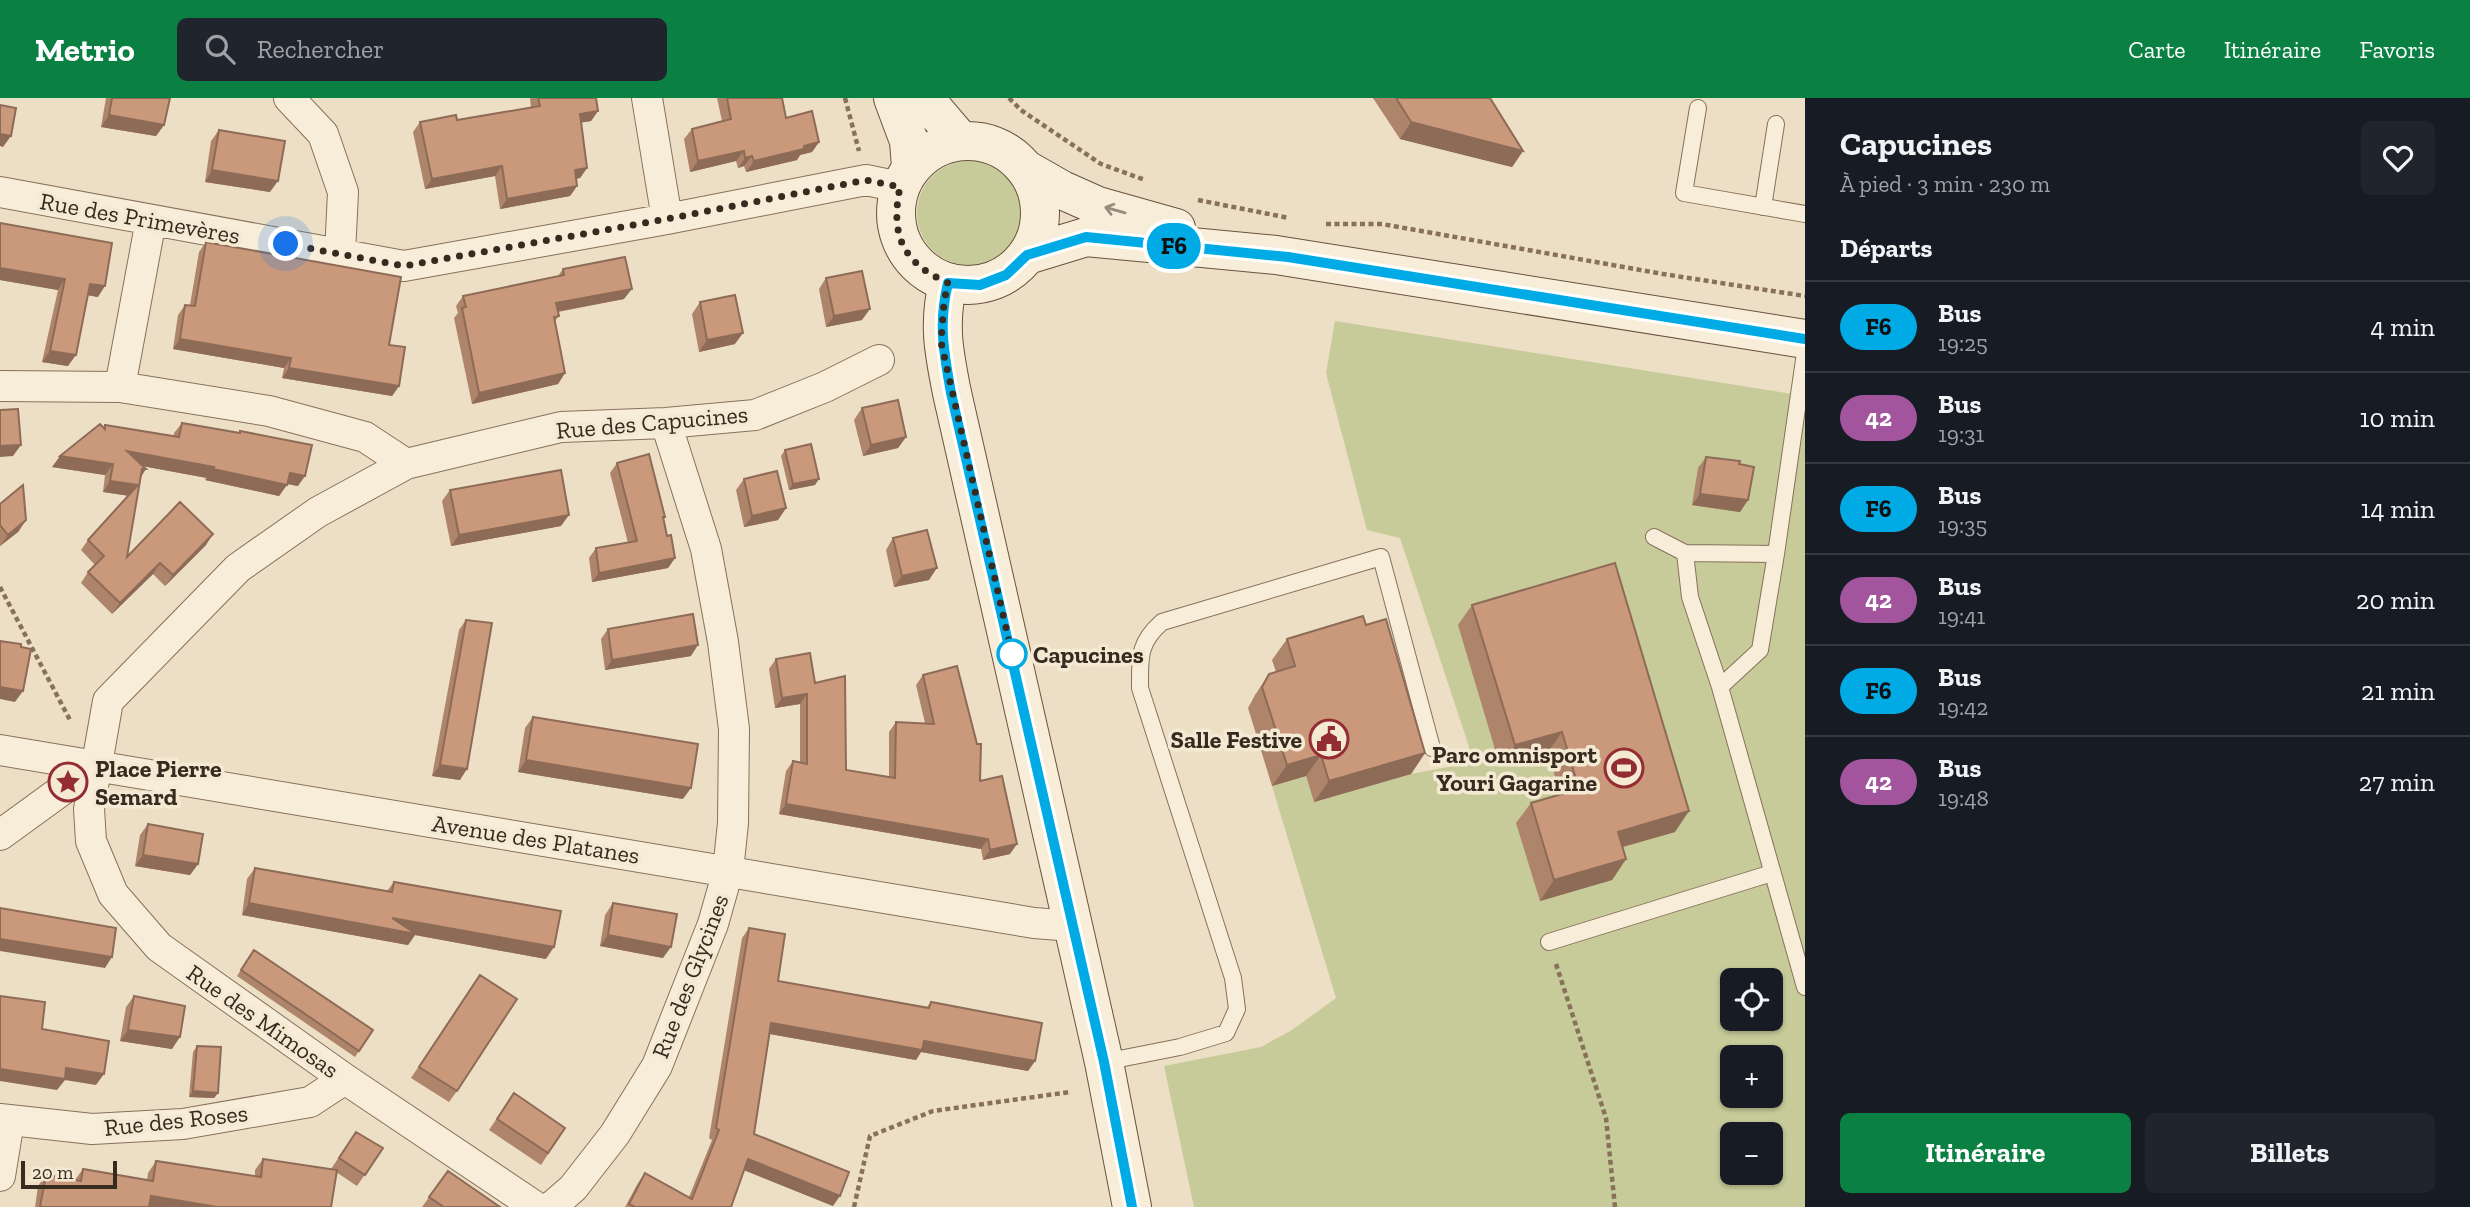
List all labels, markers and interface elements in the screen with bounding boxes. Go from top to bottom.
search box [177,18,667,81]
text: Metrio [35,30,135,69]
icon: search [201,30,239,68]
text: Rechercher [257,33,384,65]
text: Carte [2128,35,2186,64]
text: Itinéraire [2224,35,2321,64]
text: Favoris [2359,35,2435,64]
button: heart [2361,121,2435,195]
text: Capucines [1840,124,1992,163]
text: À pied · 3 min · 230 m [1840,170,2050,198]
street label: Rue des Primevères [38,186,242,250]
one-way arrow [1105,203,1127,216]
line badge: F6 [1142,223,1206,269]
your location [268,226,303,261]
text: F6 [1161,231,1187,260]
text: Départs [1840,232,1932,264]
text: Bus [1938,297,1981,329]
text: 4 min [2370,311,2435,343]
text: F6 [1865,312,1892,341]
text: 19:25 [1938,329,1988,357]
text: Bus [1938,388,1981,420]
street label: Rue des Capucines [555,399,749,445]
text: 10 min [2359,402,2435,434]
text: 42 [1865,403,1892,432]
text: 19:31 [1938,420,1984,448]
text: Bus [1938,479,1981,511]
text: 14 min [2360,493,2435,525]
text: F6 [1865,494,1892,523]
text: 19:35 [1938,511,1987,539]
text: Bus [1938,570,1981,602]
text: 20 min [2356,584,2435,616]
text: 42 [1865,585,1892,614]
text: 19:41 [1938,602,1985,630]
marker: Capucines [997,639,1027,669]
place label: Capucines [1033,640,1144,669]
text: Bus [1938,661,1981,693]
text: 21 min [2361,675,2435,707]
text: F6 [1865,676,1892,705]
text: 19:42 [1938,693,1988,721]
public building icon: Salle Festive [1308,718,1350,760]
place label: Salle Festive [1171,725,1302,754]
place label: Parc omnisport Youri Gagarine [1432,740,1597,797]
sports icon: Parc omnisport Youri Gagarine [1603,747,1645,789]
text: Bus [1938,752,1981,784]
place label: Place Pierre Semard [95,754,222,811]
place icon: Place Pierre Semard [47,761,89,803]
text: 27 min [2359,766,2435,798]
text: 42 [1865,767,1892,796]
text: 19:48 [1938,784,1989,812]
street label: Avenue des Platanes [430,808,642,870]
street label: Rue des Glycines [645,890,735,1062]
street label: Rue des Mimosas [181,958,345,1084]
map controls [1720,968,1783,1185]
button: locate [1720,968,1783,1031]
button: + [1720,1045,1783,1108]
street label: Rue des Roses [103,1098,249,1142]
button: Itinéraire [1840,1113,2131,1193]
button: Billets [2145,1113,2435,1193]
button: − [1720,1122,1783,1185]
scale bar [21,1158,117,1190]
text: 20 m [32,1161,73,1184]

